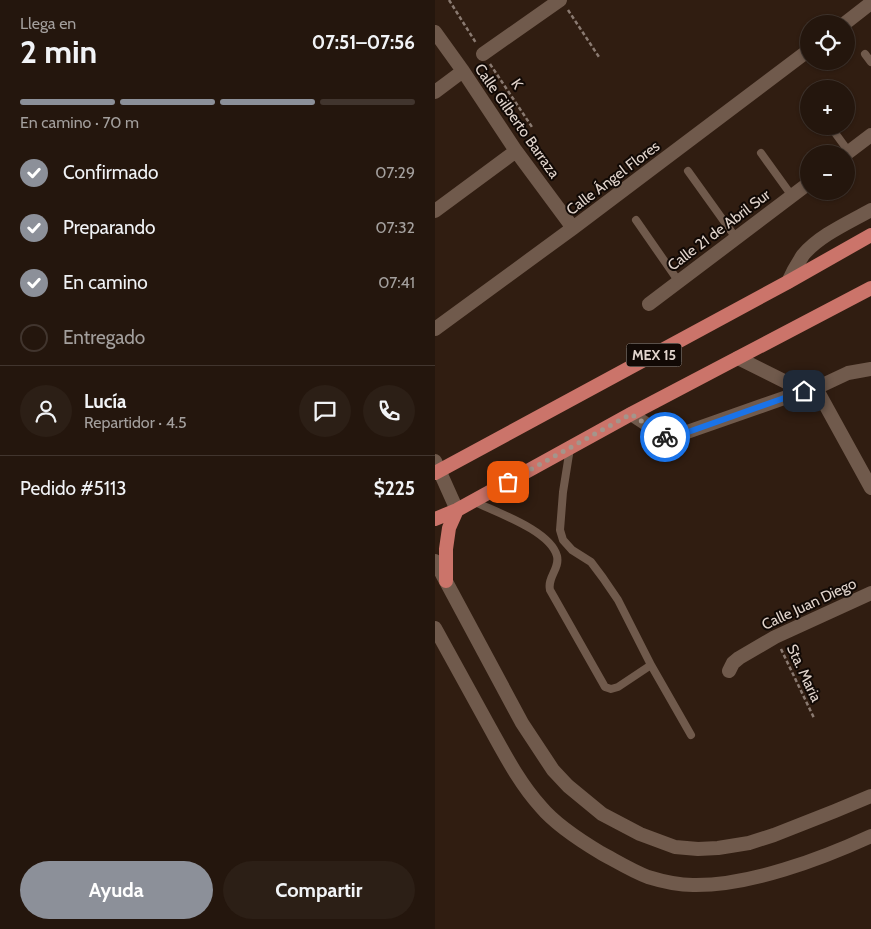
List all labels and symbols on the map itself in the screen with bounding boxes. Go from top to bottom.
street label: Calle Gilberto Barraza [471,60,564,182]
street label: K [507,75,527,93]
street label: Calle Ángel Flores [562,136,663,219]
street label: Calle 21 de Abril Sur [664,185,774,274]
road number: MEX 15 [627,344,681,366]
pin [783,370,825,412]
courier [640,412,690,462]
pin [487,461,529,503]
street label: Calle Juan Diego [759,574,859,634]
street label: Sta. Maria [783,641,826,705]

